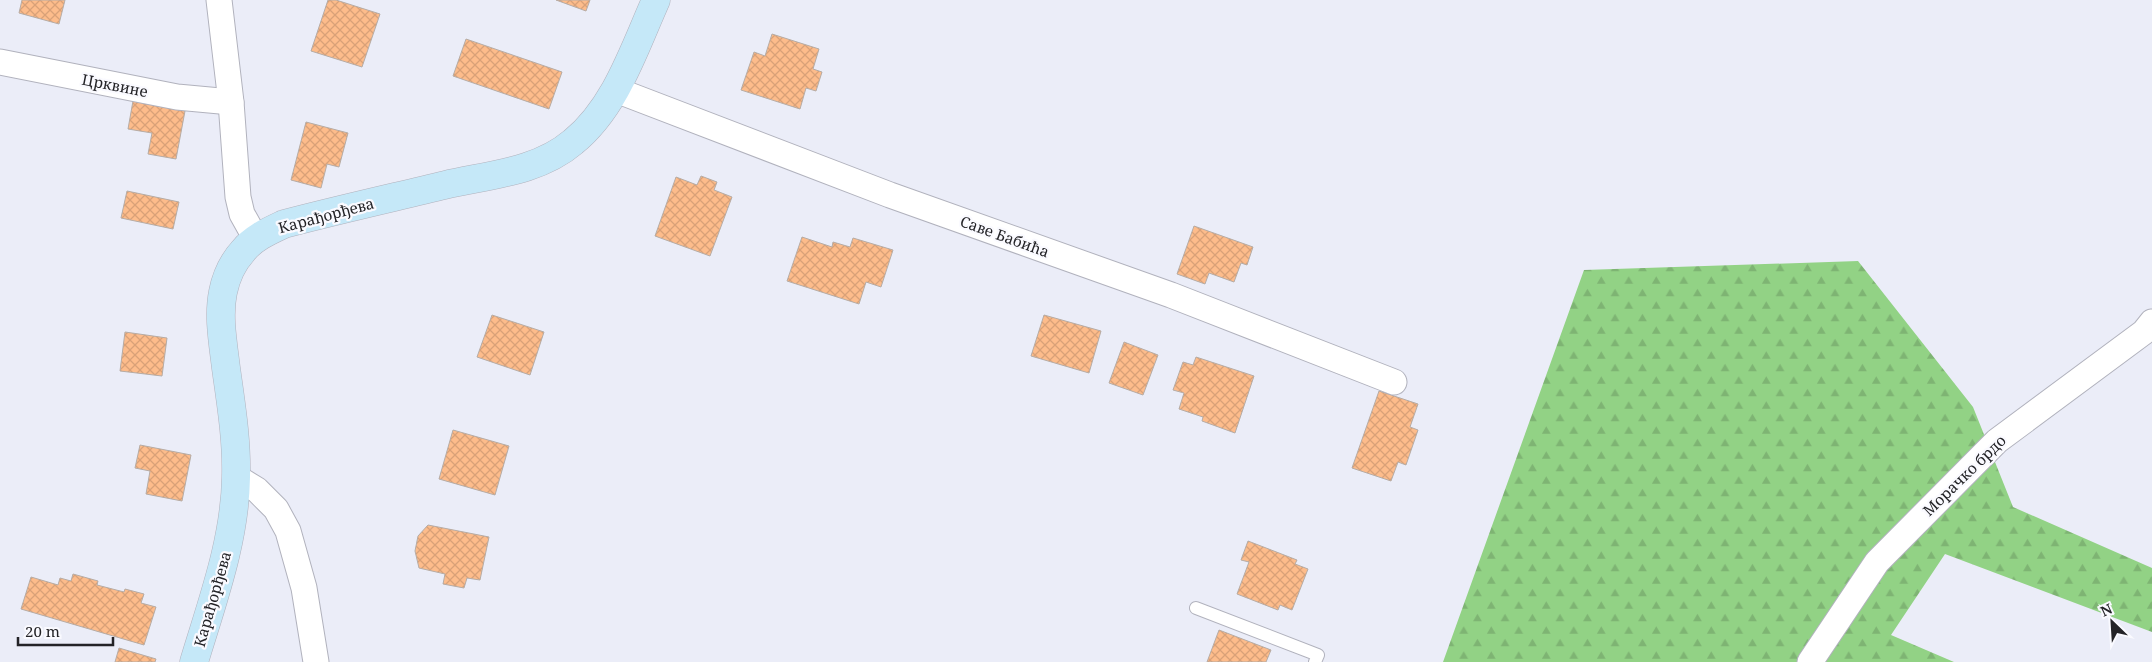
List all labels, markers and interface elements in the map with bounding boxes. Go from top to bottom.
street label: Црквине [80,69,150,101]
street label: Карађорђева [276,193,376,237]
street label: Саве Бабића [958,211,1052,261]
street label: Морачко брдо [1918,430,2010,520]
street label: Карађорђева [189,549,235,649]
north arrow [2087,597,2137,647]
text: N [2097,599,2115,621]
scale bar [18,614,112,646]
text: 20 m [25,621,60,641]

